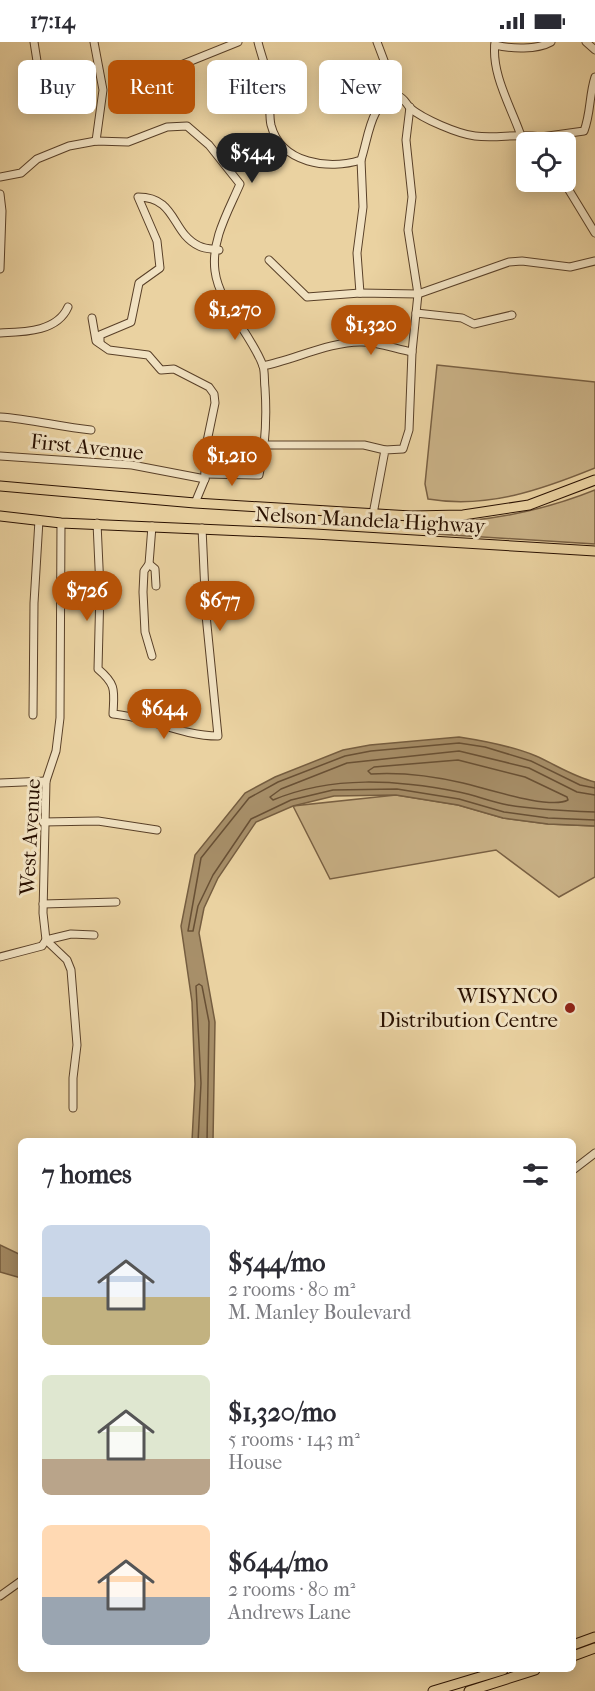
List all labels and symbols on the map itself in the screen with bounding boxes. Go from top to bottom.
pin: $544 [216,133,288,184]
pin: $1,270 [186,290,284,341]
pin: $1,320 [322,305,420,356]
street label: First Avenue [29,429,145,465]
pin: $1,210 [183,436,281,487]
street label: Nelson Mandela Highway [254,502,487,538]
pin: $726 [51,571,123,622]
pin: $677 [184,581,256,632]
pin: $644 [128,689,200,740]
street label: West Avenue [15,778,45,897]
place label: WISYNCO Distribution Centre [379,984,558,1032]
marker: WISYNCO Distribution Centre [563,1001,577,1015]

